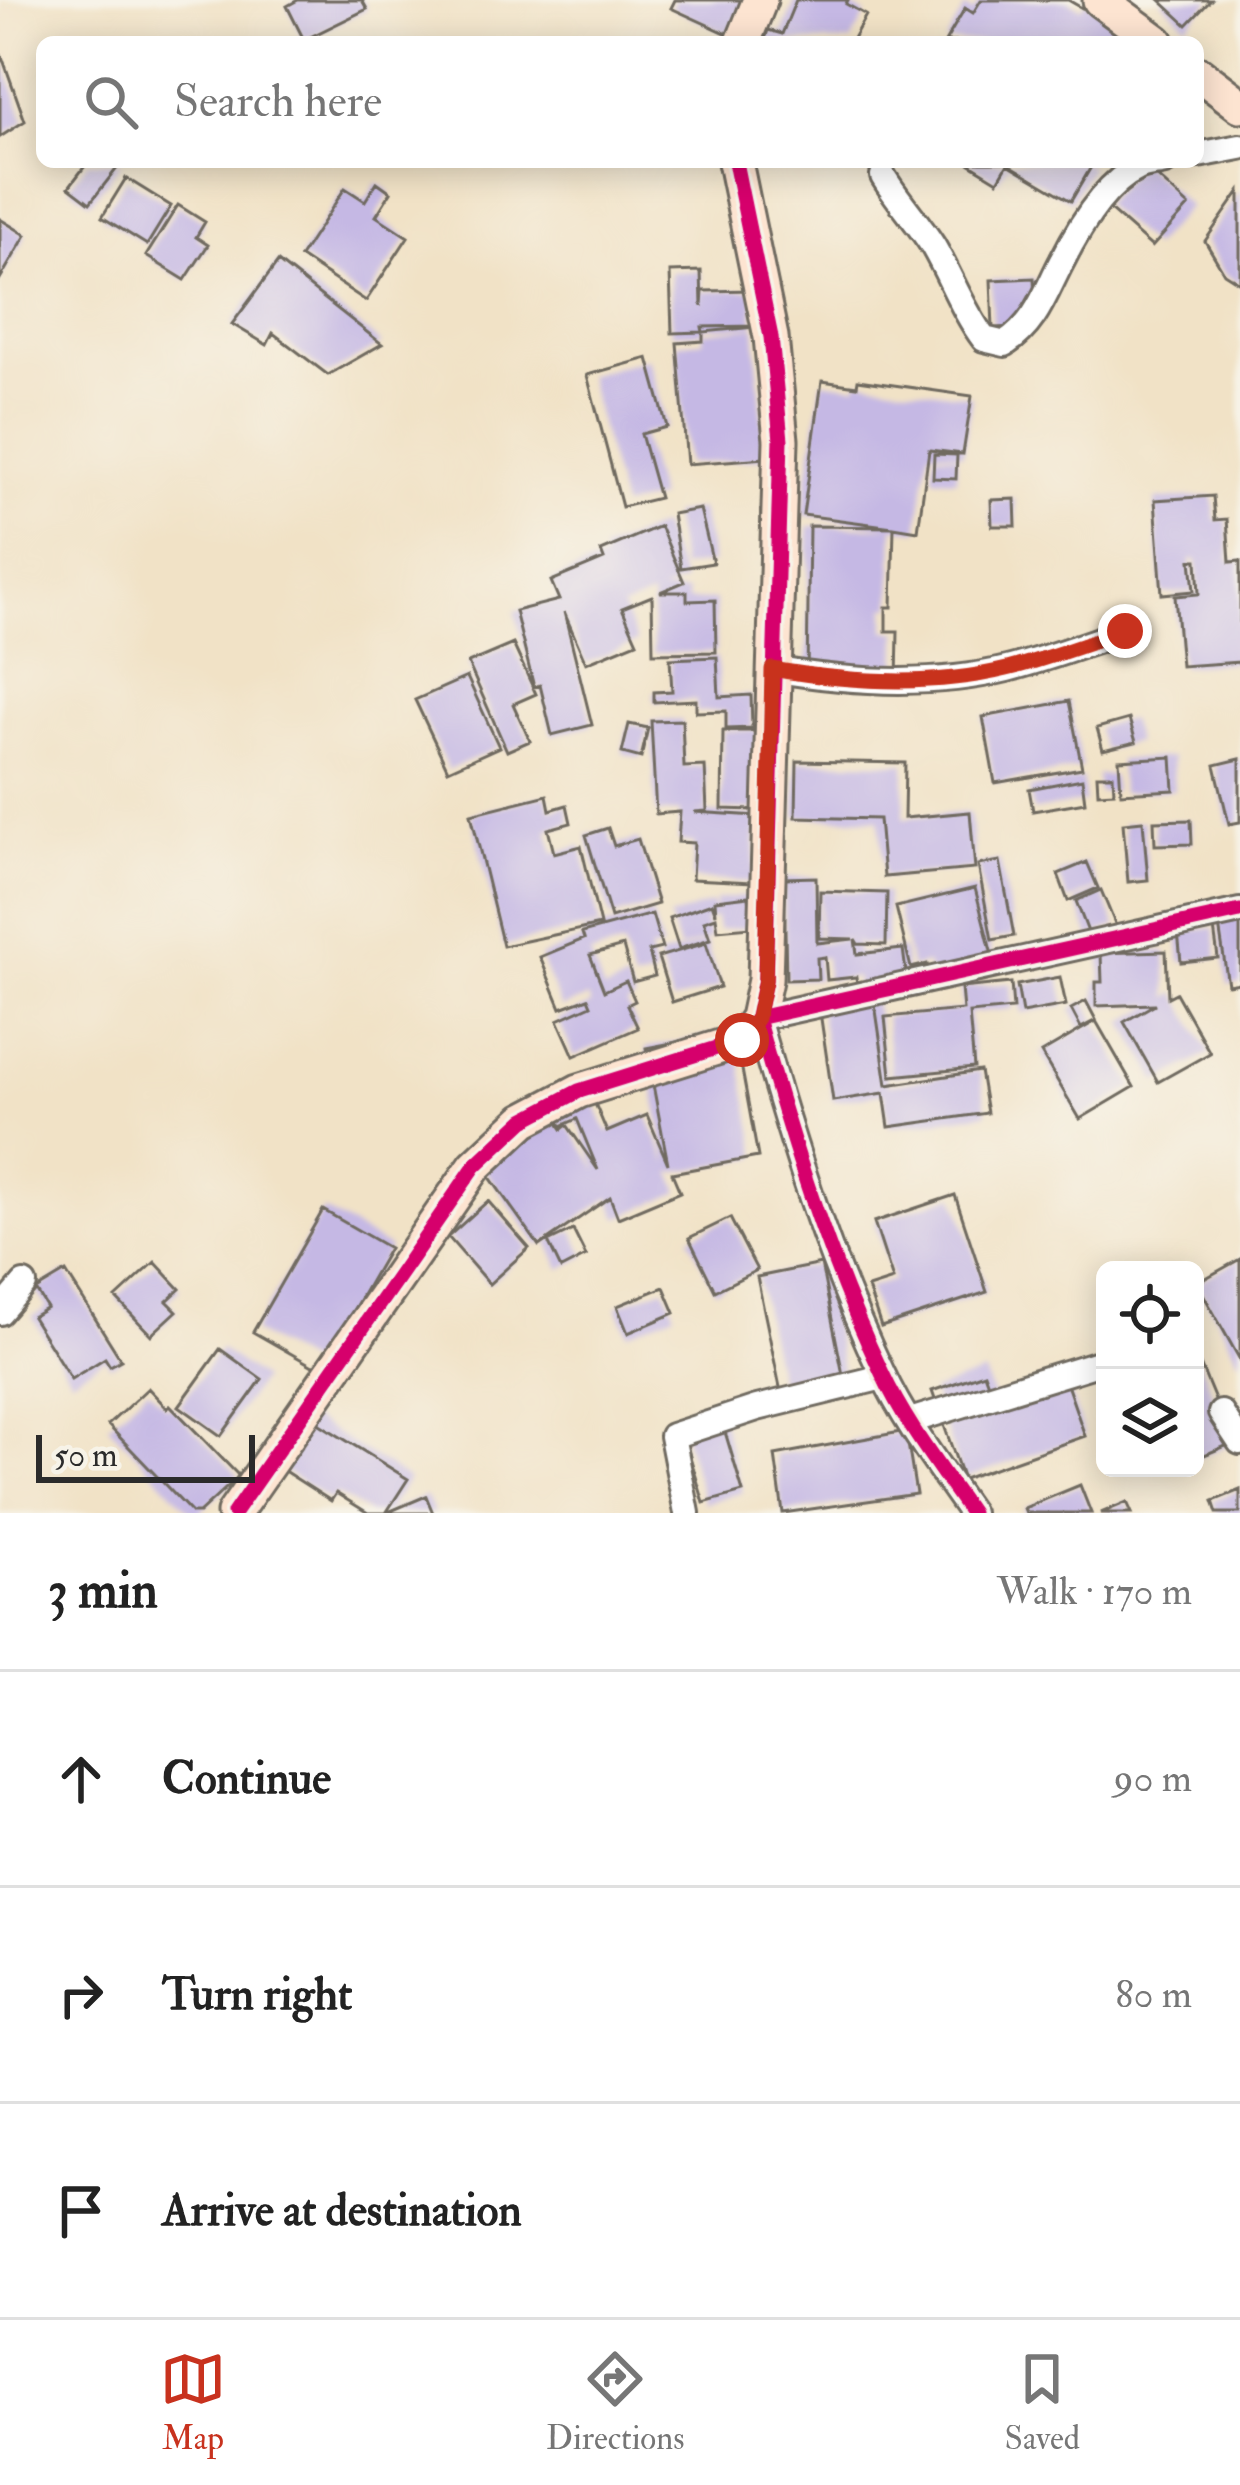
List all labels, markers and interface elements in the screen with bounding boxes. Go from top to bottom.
search box [36,36,1204,168]
icon: search [78,69,144,135]
text: Search here [174,74,382,130]
route end [1098,604,1152,658]
route start [715,1013,769,1067]
map controls [1096,1261,1204,1477]
button: locate [1096,1261,1204,1369]
button: layers [1096,1369,1204,1477]
scale bar [36,1429,255,1482]
text: 50 m [54,1435,118,1476]
text: 3 min [48,1559,158,1623]
text: Walk · 170 m [997,1567,1192,1616]
icon: ahead [48,1746,114,1812]
text: Continue [162,1751,331,1807]
text: 90 m [1114,1754,1192,1803]
icon: right [48,1962,114,2028]
text: Turn right [162,1967,352,2023]
text: 80 m [1115,1970,1192,2019]
icon: arrive [48,2178,114,2244]
text: Arrive at destination [162,2183,522,2239]
tab: Map [160,2346,226,2459]
tab: Directions [546,2346,685,2459]
tab: Saved [1005,2346,1080,2459]

